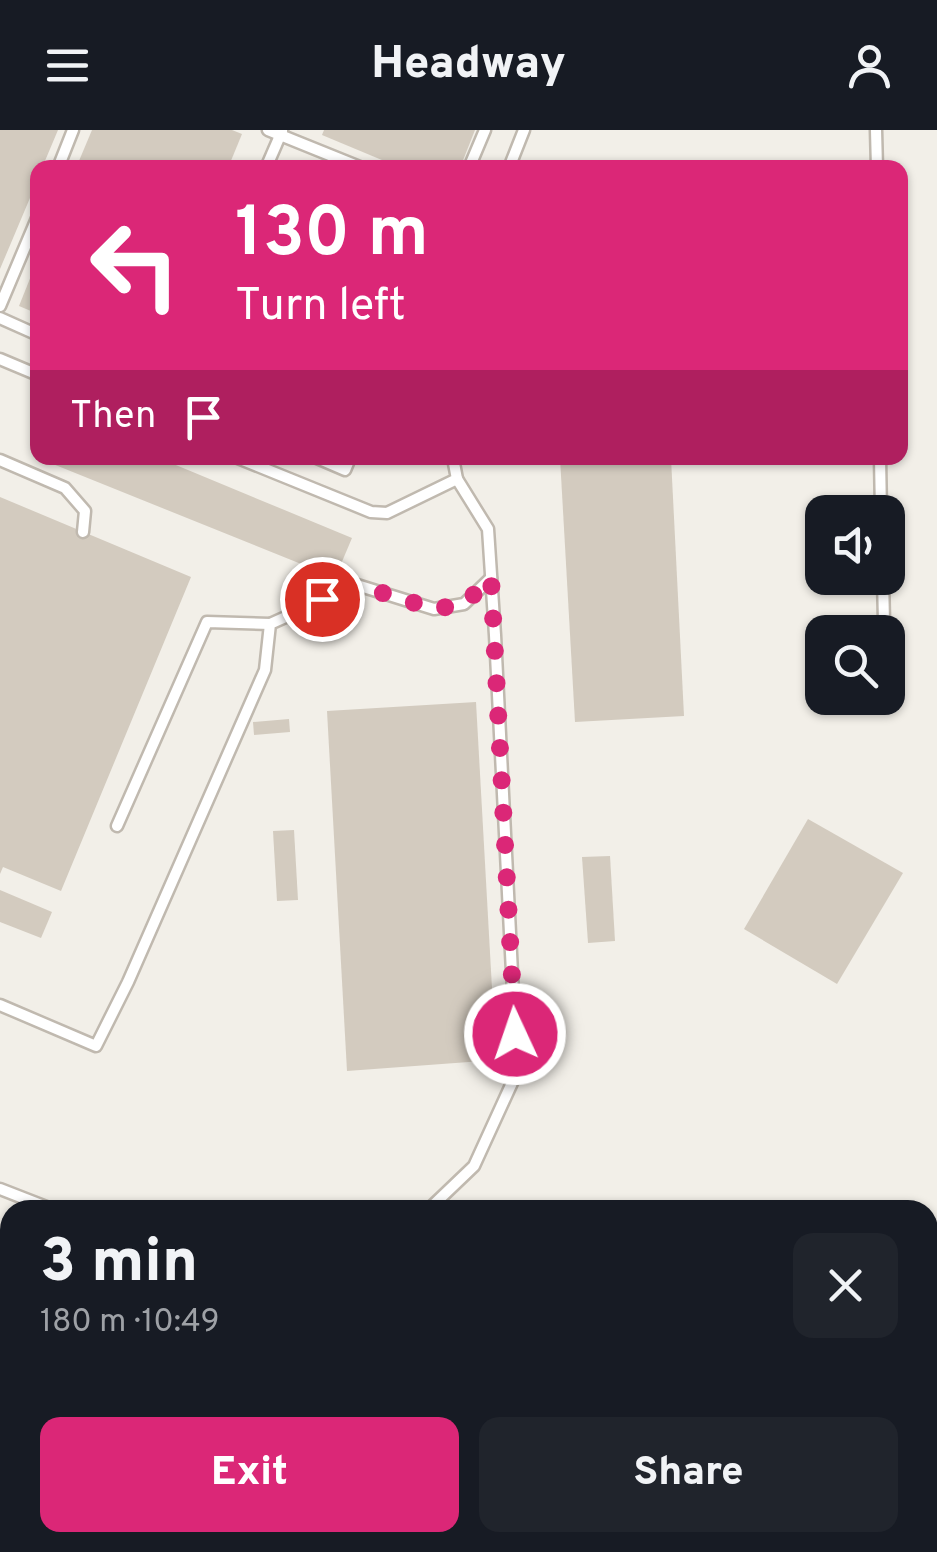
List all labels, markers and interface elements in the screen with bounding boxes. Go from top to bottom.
text: Headway [371,37,566,94]
icon: menu [40,38,95,93]
icon: person [842,38,897,93]
text: 130 m [235,192,429,281]
icon: left [70,200,200,330]
text: Turn left [235,279,406,336]
icon: arrive [176,390,231,445]
text: Then [70,393,156,442]
map controls [805,495,905,715]
button: sound [805,495,905,595]
pin [280,557,365,642]
icon: arrive [295,572,350,627]
button: search [805,615,905,715]
position arrow [463,982,567,1086]
text: 3 min [40,1227,198,1303]
button: close [793,1233,898,1338]
text: 180 m · 10:49 [40,1303,220,1343]
button: Exit [40,1417,459,1532]
button: Share [479,1417,898,1532]

